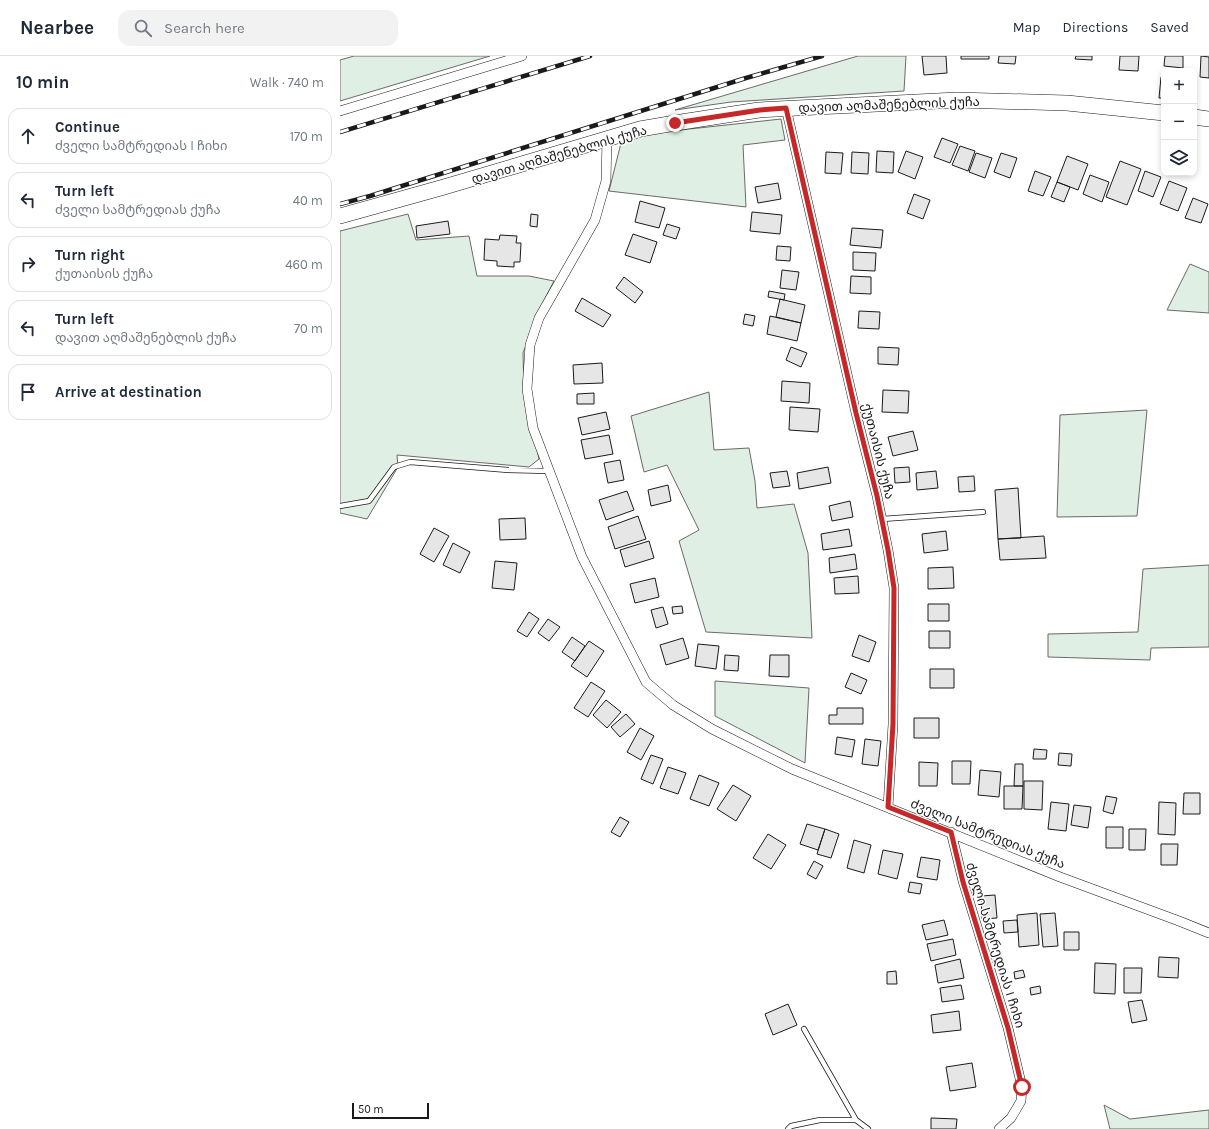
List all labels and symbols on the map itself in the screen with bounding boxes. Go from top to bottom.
street label: დავით აღმაშენებლის ქუჩა [798,94,980,116]
route end [666,114,684,132]
street label: დავით აღმაშენებლის ქუჩა [470,122,649,188]
street label: ქუთაისის ქუჩა [859,402,898,501]
street label: ძველი სამტრედიას ქუჩა [908,796,1067,872]
street label: ძველი სამტრედიას I ჩიხი [962,861,1028,1030]
route start [1013,1078,1031,1096]
scale bar [352,1101,429,1120]

